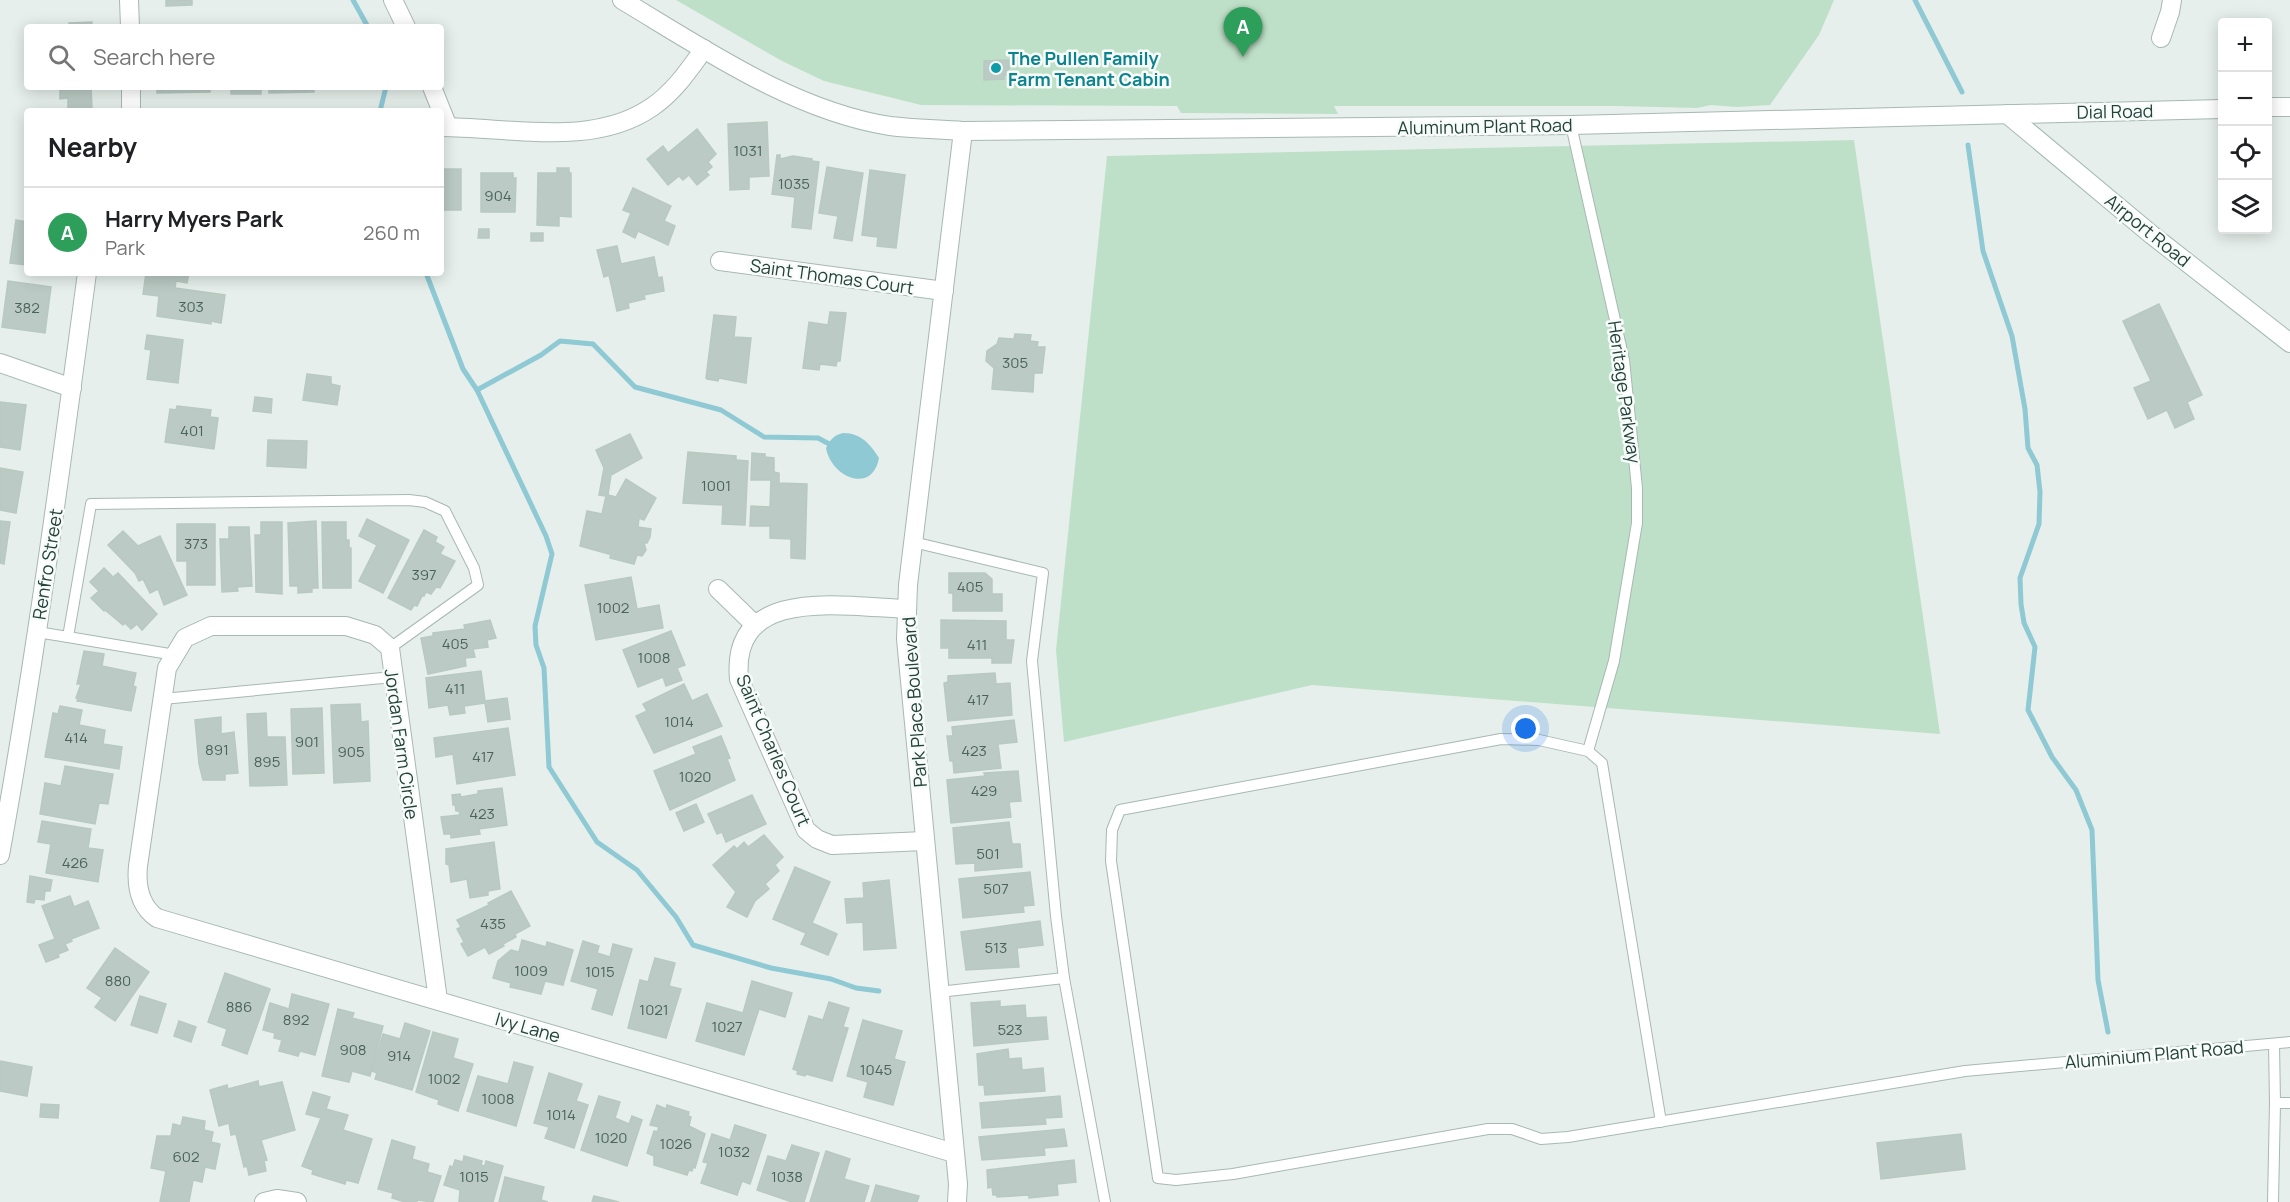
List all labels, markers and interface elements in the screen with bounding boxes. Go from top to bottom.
pin: A [1224,8,1262,57]
map controls [2218,18,2272,234]
button: + [2218,18,2272,72]
search box [24,24,444,90]
icon: search [45,41,78,74]
text: Search here [93,42,215,72]
place label: The Pullen Family Farm Tenant Cabin [1008,46,1170,91]
marker: The Pullen Family Farm Tenant Cabin [989,61,1003,75]
button: − [2218,72,2272,126]
street label: Dial Road [2076,98,2154,124]
street label: Aluminum Plant Road [1397,112,1573,140]
button: locate [2218,126,2272,180]
text: Nearby [48,129,137,165]
house number: 1031 [733,140,763,161]
house number: 1035 [778,173,810,194]
button: layers [2218,180,2272,234]
house number: 904 [484,185,512,206]
street label: Airport Road [2100,188,2196,272]
text: Harry Myers Park [105,204,283,234]
text: A [61,219,74,246]
text: 260 m [363,219,420,246]
text: Park [105,234,145,261]
street label: Saint Thomas Court [749,253,915,299]
house number: 303 [178,296,204,317]
house number: 382 [14,297,40,318]
street label: Heritage Parkway [1603,319,1647,465]
house number: 305 [1002,352,1028,373]
house number: 401 [180,420,204,441]
house number: 1001 [701,475,731,496]
street label: Renfro Street [26,507,68,621]
house number: 373 [184,533,208,554]
house number: 397 [412,564,436,585]
house number: 405 [957,576,983,597]
house number: 1002 [597,597,629,618]
street label: Park Place Boulevard [896,616,932,788]
house number: 405 [442,633,468,654]
house number: 411 [967,634,987,655]
house number: 1008 [638,647,670,668]
street label: Jordan Farm Circle [380,667,424,821]
street label: Saint Charles Court [731,670,817,830]
house number: 411 [445,678,465,699]
house number: 417 [967,689,989,710]
house number: 1014 [664,711,694,732]
your location [1511,714,1540,743]
house number: 414 [64,727,88,748]
house number: 901 [295,731,319,752]
house number: 891 [205,739,229,760]
house number: 423 [961,740,987,761]
house number: 905 [337,741,365,762]
house number: 417 [472,746,494,767]
house number: 895 [254,751,280,772]
house number: 1020 [679,766,711,787]
house number: 429 [971,780,997,801]
house number: 423 [469,803,495,824]
house number: 501 [976,843,1000,864]
house number: 426 [62,852,88,873]
house number: 507 [983,878,1009,899]
house number: 435 [480,913,506,934]
house number: 513 [985,937,1007,958]
house number: 1009 [514,960,548,981]
house number: 1015 [585,961,615,982]
house number: 880 [105,970,131,991]
house number: 886 [226,996,252,1017]
house number: 1021 [639,999,669,1020]
street label: Ivy Lane [493,1006,563,1048]
house number: 892 [283,1009,309,1030]
house number: 1027 [711,1016,743,1037]
house number: 523 [997,1019,1023,1040]
street label: Aluminium Plant Road [2064,1034,2244,1074]
house number: 908 [339,1039,367,1060]
house number: 914 [387,1045,411,1066]
house number: 1045 [860,1059,892,1080]
house number: 1002 [428,1068,460,1089]
house number: 1008 [482,1088,514,1109]
house number: 1014 [546,1104,576,1125]
house number: 1020 [595,1127,627,1148]
house number: 1026 [660,1133,692,1154]
house number: 1032 [718,1141,750,1162]
house number: 602 [172,1146,200,1167]
house number: 1015 [459,1166,489,1187]
house number: 1038 [771,1166,803,1187]

